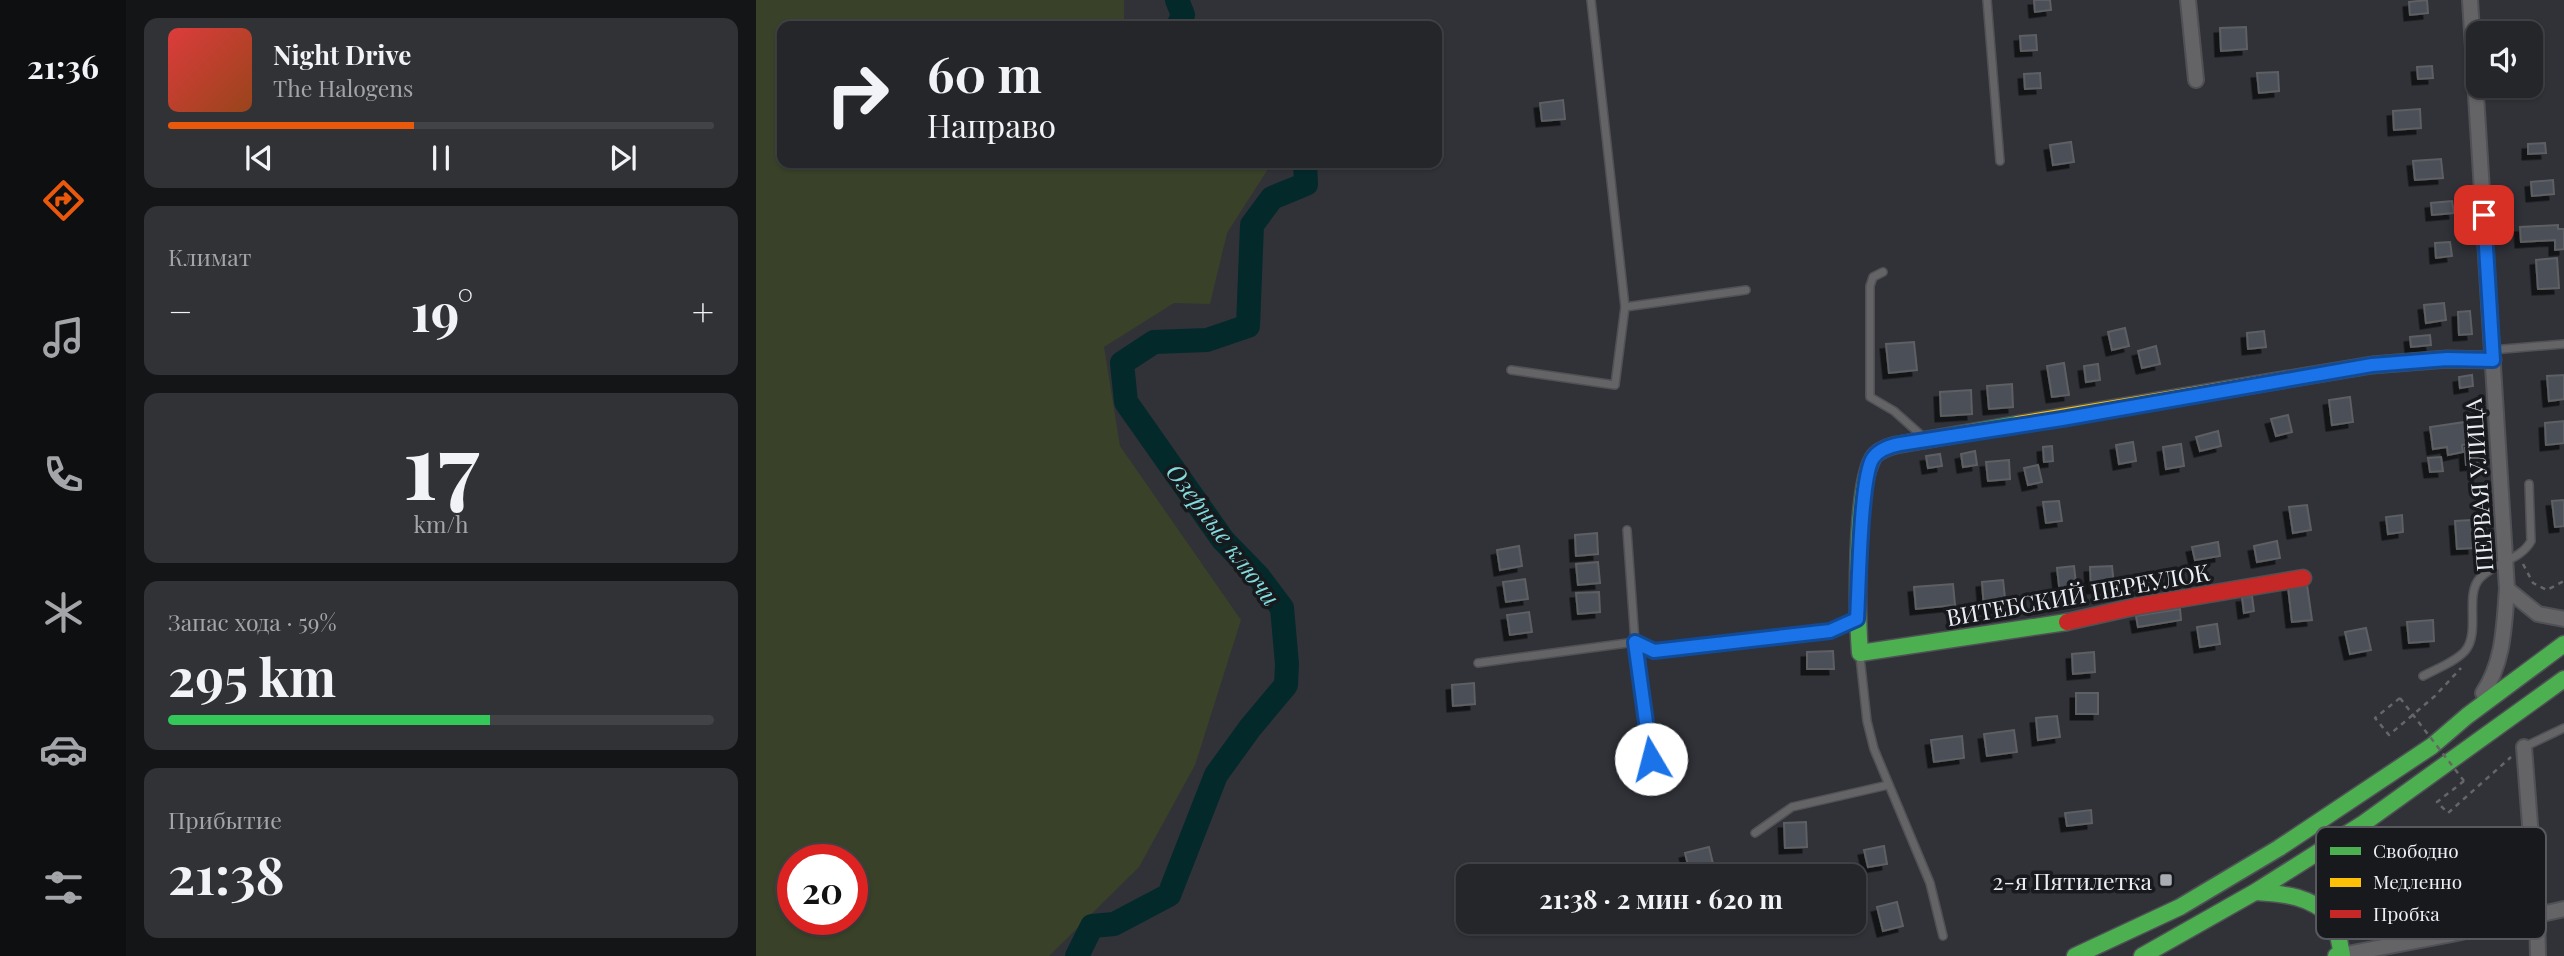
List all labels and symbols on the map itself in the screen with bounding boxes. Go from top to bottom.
pin [2454,185,2514,245]
street label: ПЕРВАЯ УЛИЦА [2456,397,2500,573]
water label: Озерные ключи [1160,456,1288,612]
street label: ВИТЕБСКИЙ ПЕРЕУЛОК [1944,555,2213,632]
position arrow [1614,722,1688,796]
legend [2316,827,2546,939]
text: Свободно [2373,837,2459,863]
speed limit sign: 20 [777,844,868,935]
place label: 2-я Пятилетка [1993,865,2153,896]
text: Медленно [2373,868,2462,894]
marker: 2-я Пятилетка [2158,872,2174,888]
text: Пробка [2373,900,2440,926]

